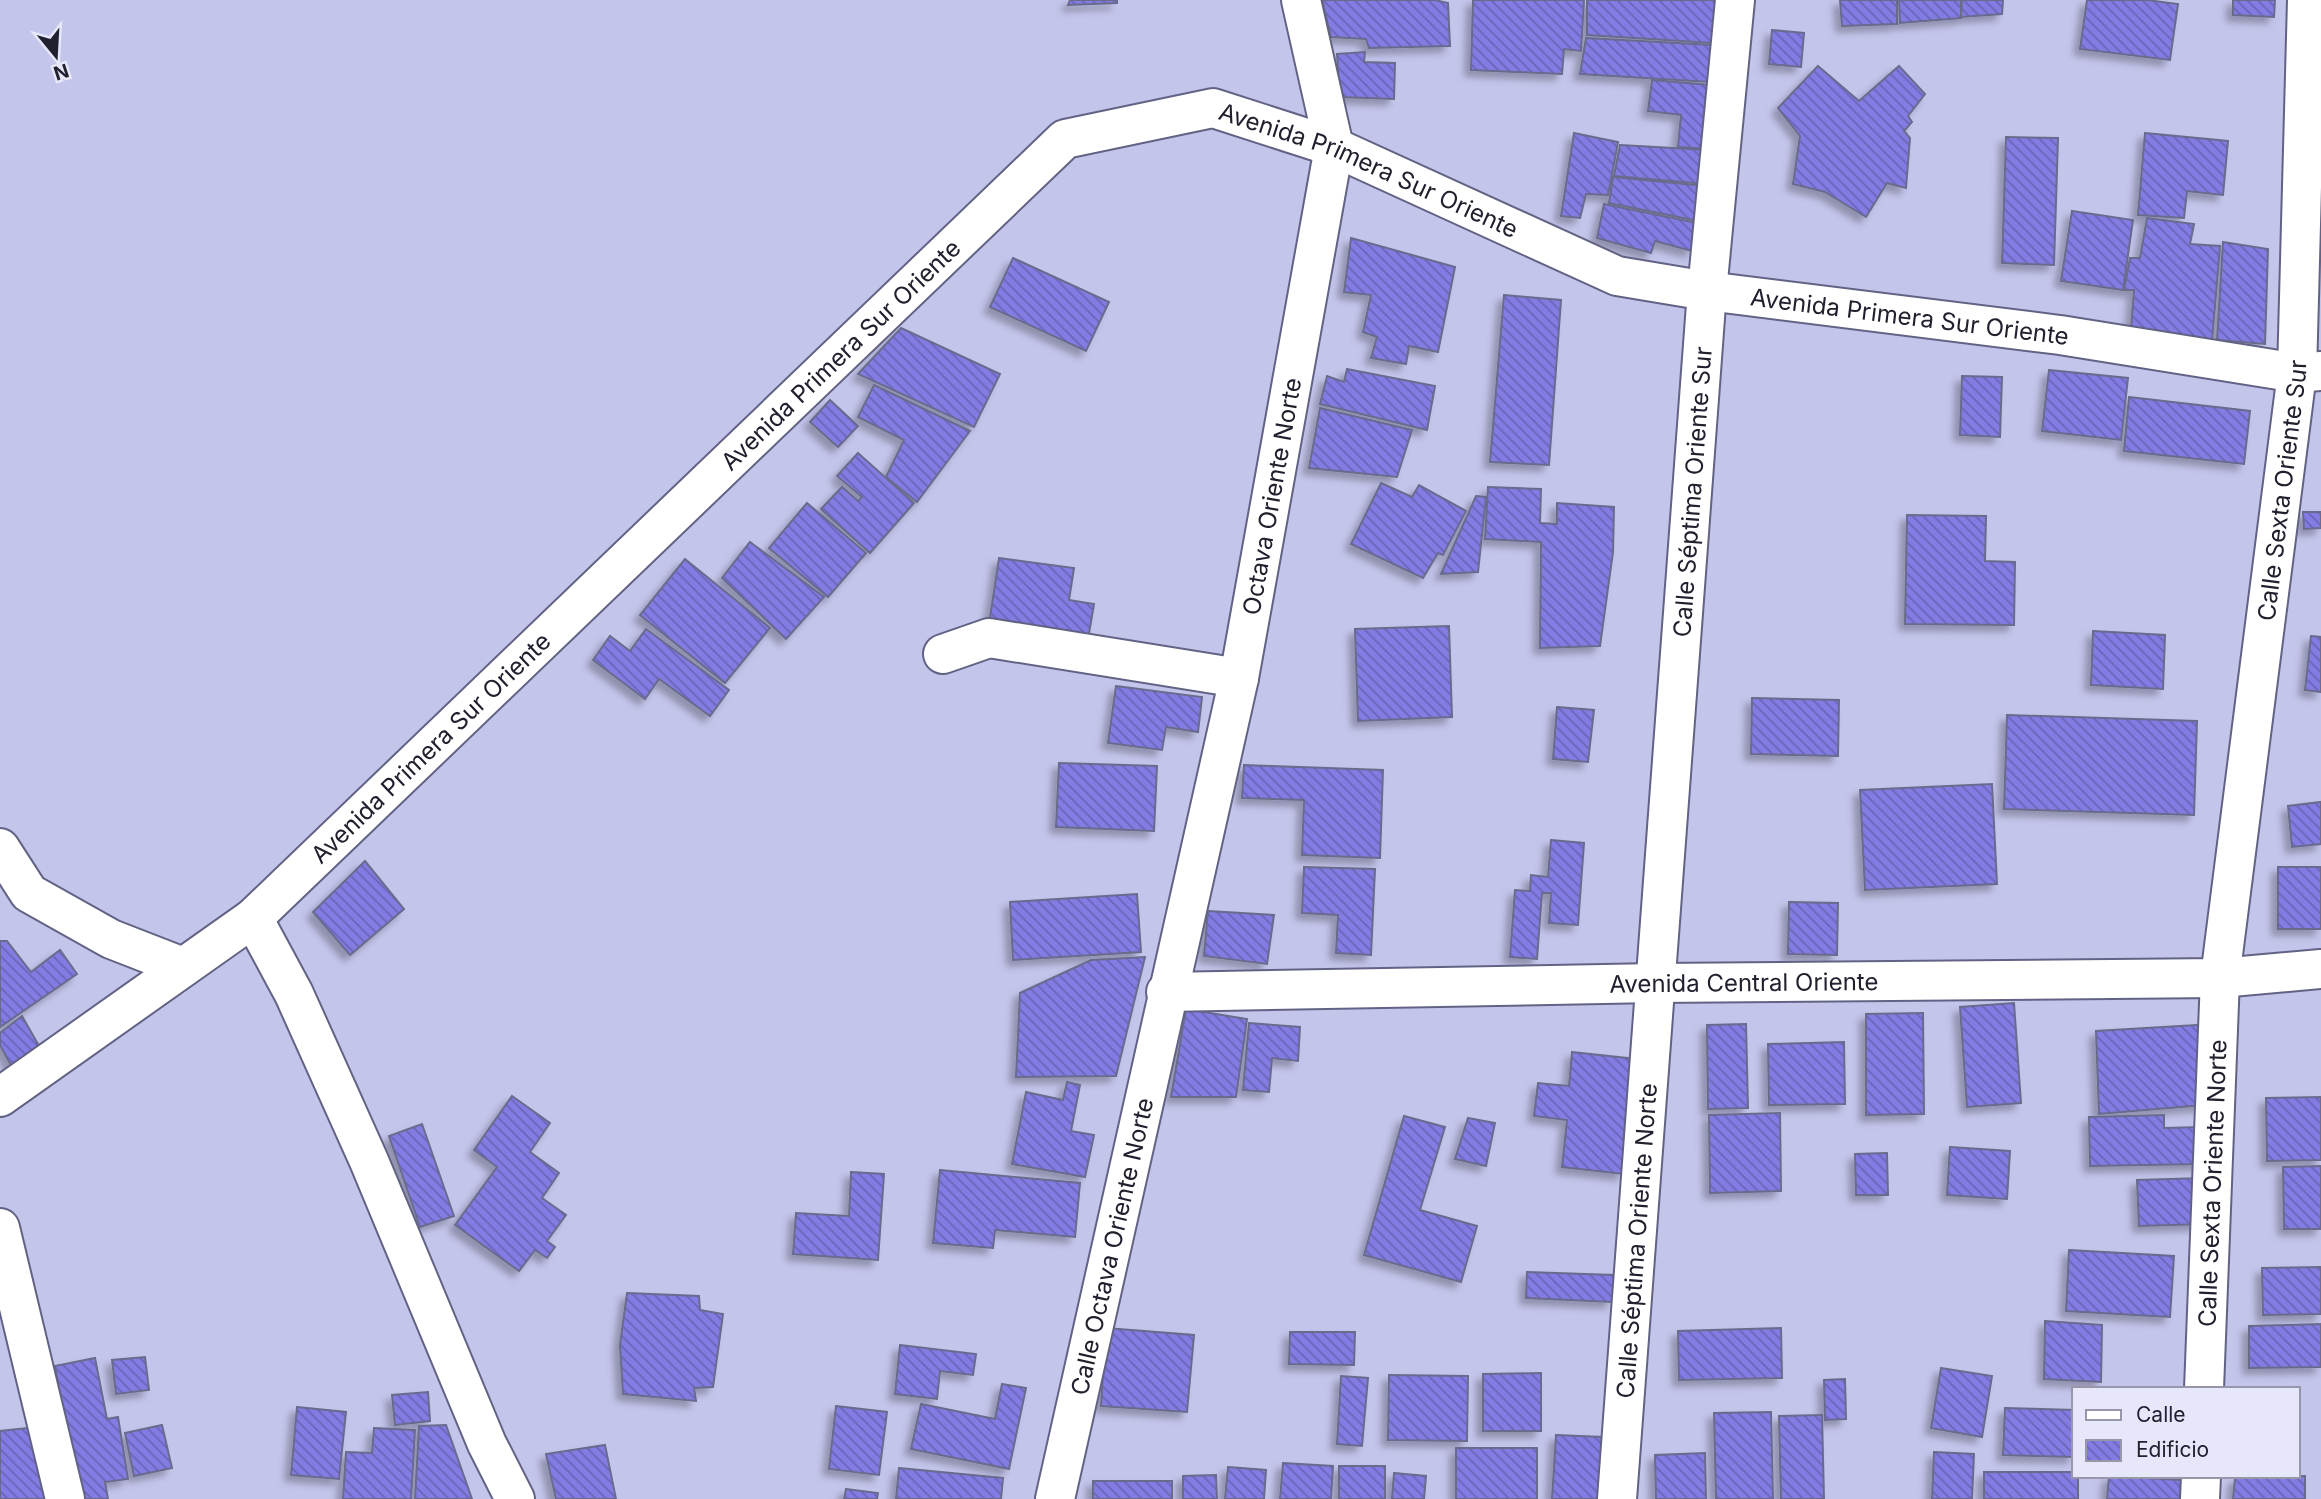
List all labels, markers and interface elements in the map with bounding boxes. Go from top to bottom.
north arrow [21,21,91,91]
text: N [51,59,72,85]
street label: Avenida Primera Sur Oriente [1216,96,1523,243]
street label: Avenida Primera Sur Oriente [715,233,966,476]
street label: Avenida Primera Sur Oriente [1749,282,2071,351]
street label: Calle Séptima Oriente Sur [1667,345,1717,638]
street label: Calle Sexta Oriente Sur [2251,359,2312,622]
street label: Octava Oriente Norte [1236,375,1307,617]
street label: Avenida Primera Sur Oriente [305,626,556,869]
street label: Avenida Central Oriente [1609,967,1879,998]
street label: Calle Sexta Oriente Norte [2192,1039,2232,1327]
street label: Calle Séptima Oriente Norte [1610,1082,1662,1399]
street label: Calle Octava Oriente Norte [1064,1095,1159,1398]
legend [2072,1387,2300,1478]
text: Calle [2136,1402,2186,1427]
text: Edificio [2136,1437,2209,1462]

